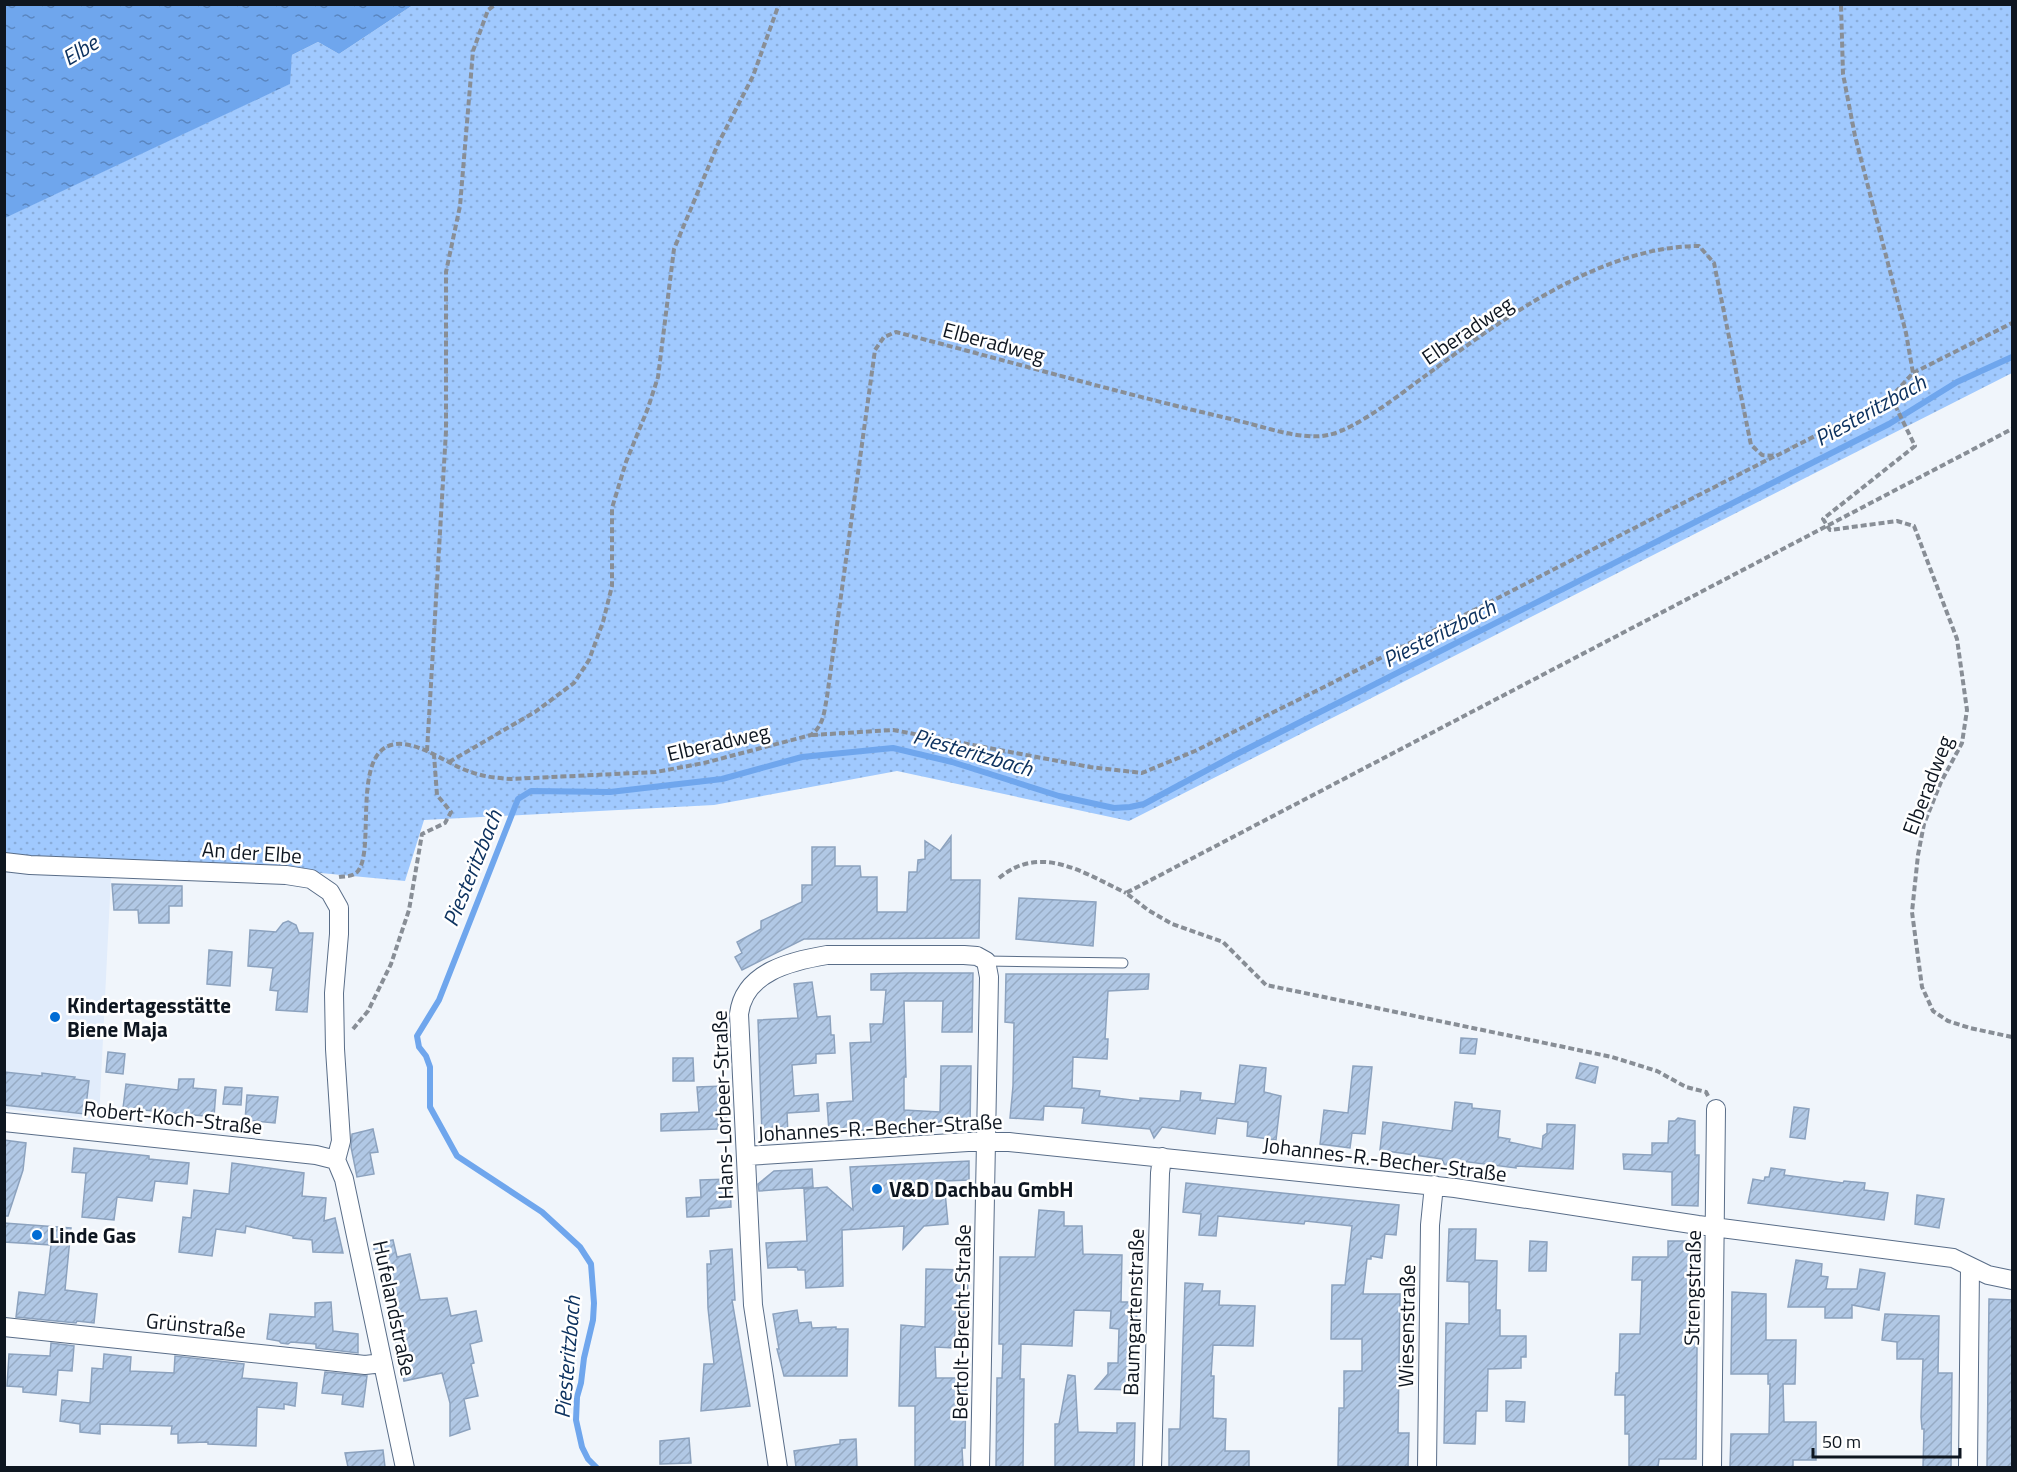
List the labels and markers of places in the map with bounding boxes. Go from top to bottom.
place label: Kindertagesstätte Biene Maja [67,989,231,1045]
marker: Kindertagesstätte Biene Maja [48,1010,62,1024]
place label: V&D Dachbau GmbH [889,1173,1074,1205]
marker: V&D Dachbau GmbH [870,1182,884,1196]
place label: Linde Gas [49,1219,136,1251]
marker: Linde Gas [30,1228,44,1242]

